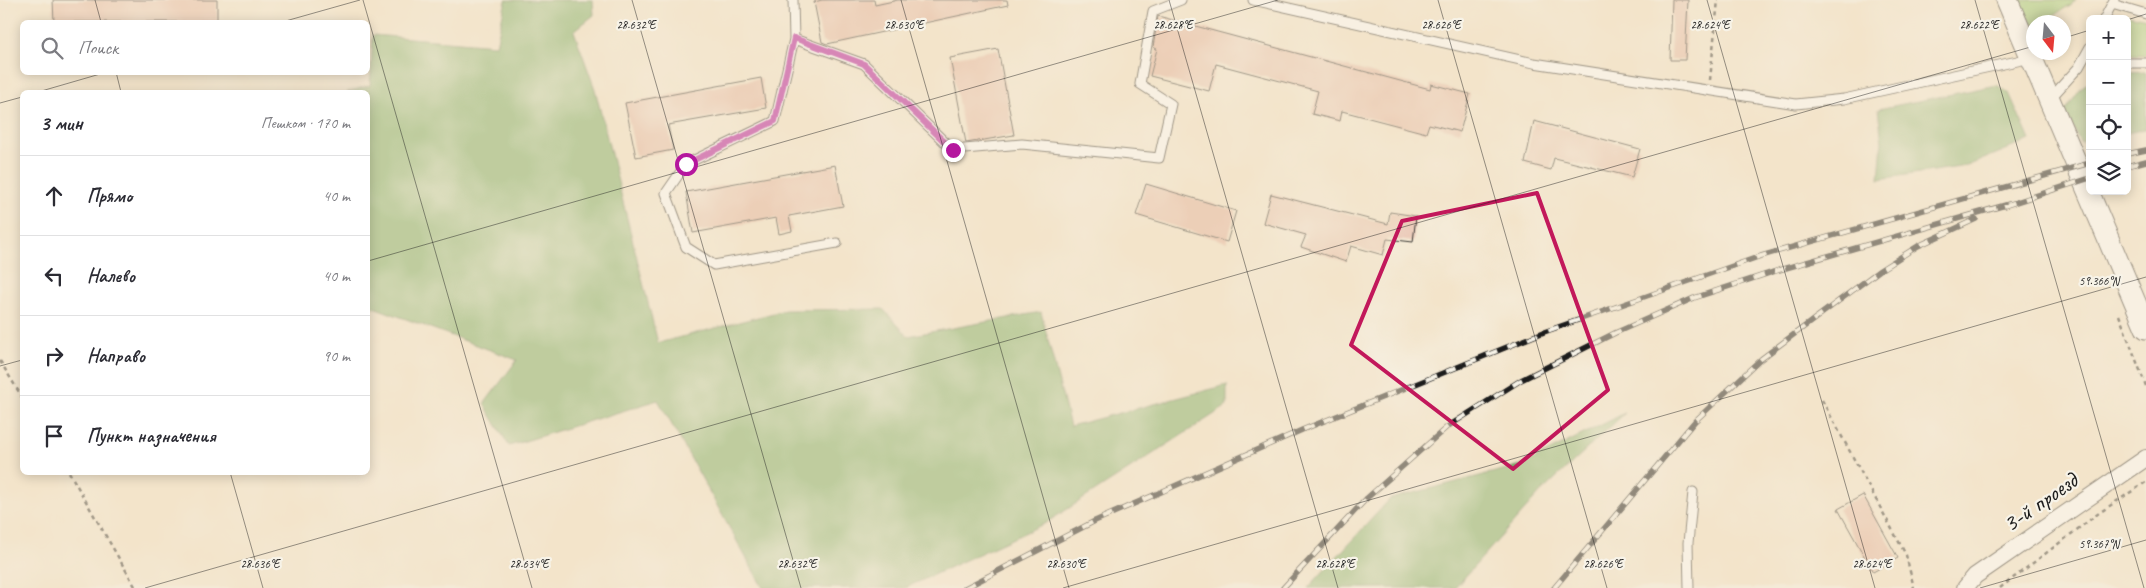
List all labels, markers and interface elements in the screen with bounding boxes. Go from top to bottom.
north arrow [2026,15,2071,60]
map controls [2086,15,2131,195]
button: + [2086,15,2131,60]
text: 28.632°E [616,17,657,33]
text: 28.630°E [884,17,925,33]
text: 28.628°E [1153,17,1194,33]
text: 28.626°E [1421,17,1462,33]
text: 28.624°E [1690,17,1731,33]
text: 28.622°E [1959,17,2000,33]
search box [20,20,370,75]
icon: search [38,34,66,62]
text: Поиск [78,36,118,60]
button: − [2086,60,2131,105]
button: locate [2086,105,2131,150]
text: 3 мин [40,110,83,136]
text: Пешком · 170 m [261,113,350,133]
route end [942,139,965,162]
button: layers [2086,150,2131,195]
route start [675,153,698,176]
icon: ahead [40,182,68,210]
text: Прямо [87,184,132,208]
text: 40 m [323,186,350,206]
icon: left [40,262,68,290]
text: Налево [87,264,135,288]
text: 40 m [323,266,350,286]
text: 59.366°N [2079,273,2121,289]
icon: right [40,342,68,370]
text: Направо [87,344,145,368]
text: 90 m [323,346,350,366]
icon: arrive [40,422,68,450]
text: Пункт назначения [87,424,216,448]
street label: 3-й проезд [1997,464,2085,538]
text: 59.367°N [2079,536,2121,552]
text: 28.636°E [240,556,281,572]
text: 28.634°E [509,556,550,572]
text: 28.632°E [777,556,818,572]
text: 28.630°E [1046,556,1087,572]
text: 28.628°E [1315,556,1356,572]
text: 28.626°E [1583,556,1624,572]
text: 28.624°E [1852,556,1893,572]

